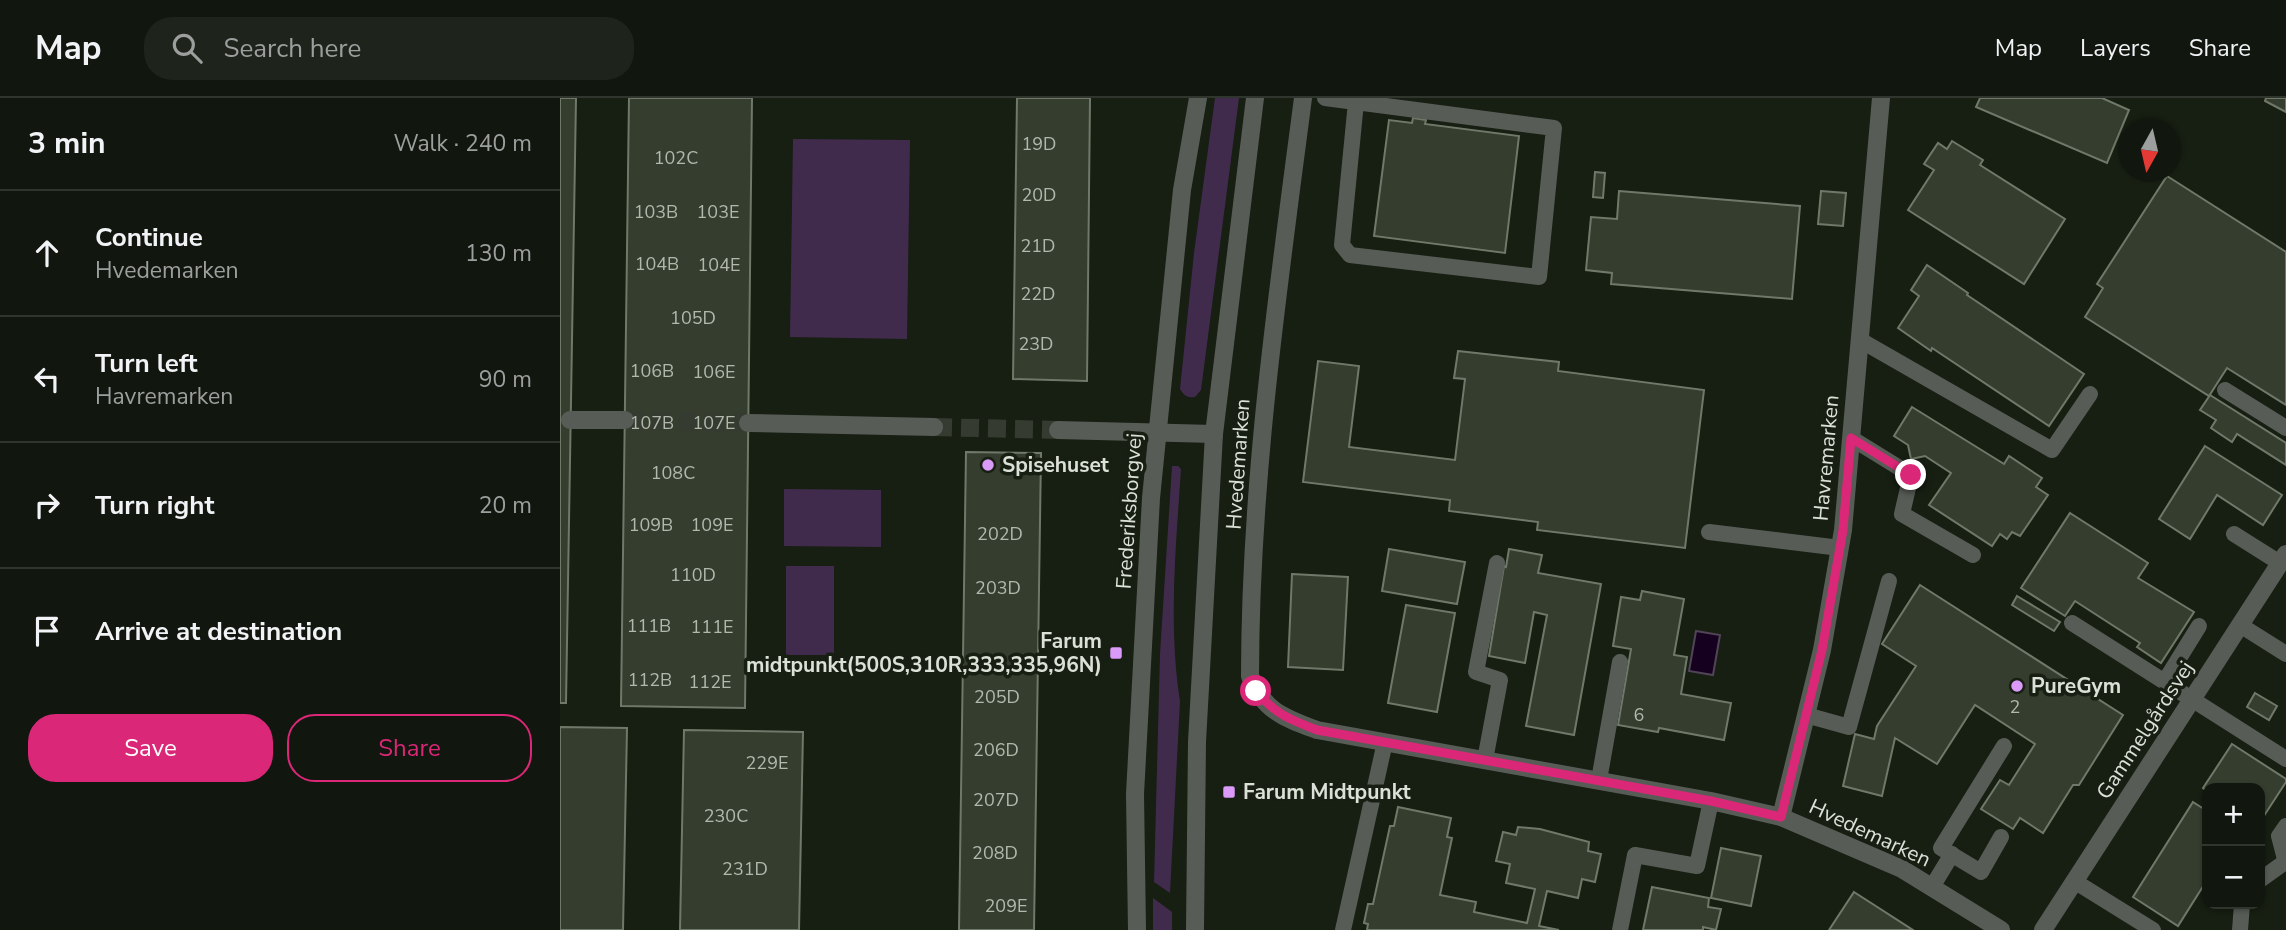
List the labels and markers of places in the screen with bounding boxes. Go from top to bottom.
place label: Spisehuset [1002,451,1110,479]
marker: Spisehuset [980,457,996,473]
place label: Farum midtpunkt(500S,310R,333,335,96N) [746,627,1102,679]
marker: Farum midtpunkt(500S,310R,333,335,96N) [1108,645,1124,661]
place label: PureGym [2031,672,2121,700]
marker: PureGym [2009,678,2025,694]
place label: Farum Midtpunkt [1243,778,1412,806]
marker: Farum Midtpunkt [1221,784,1237,800]

